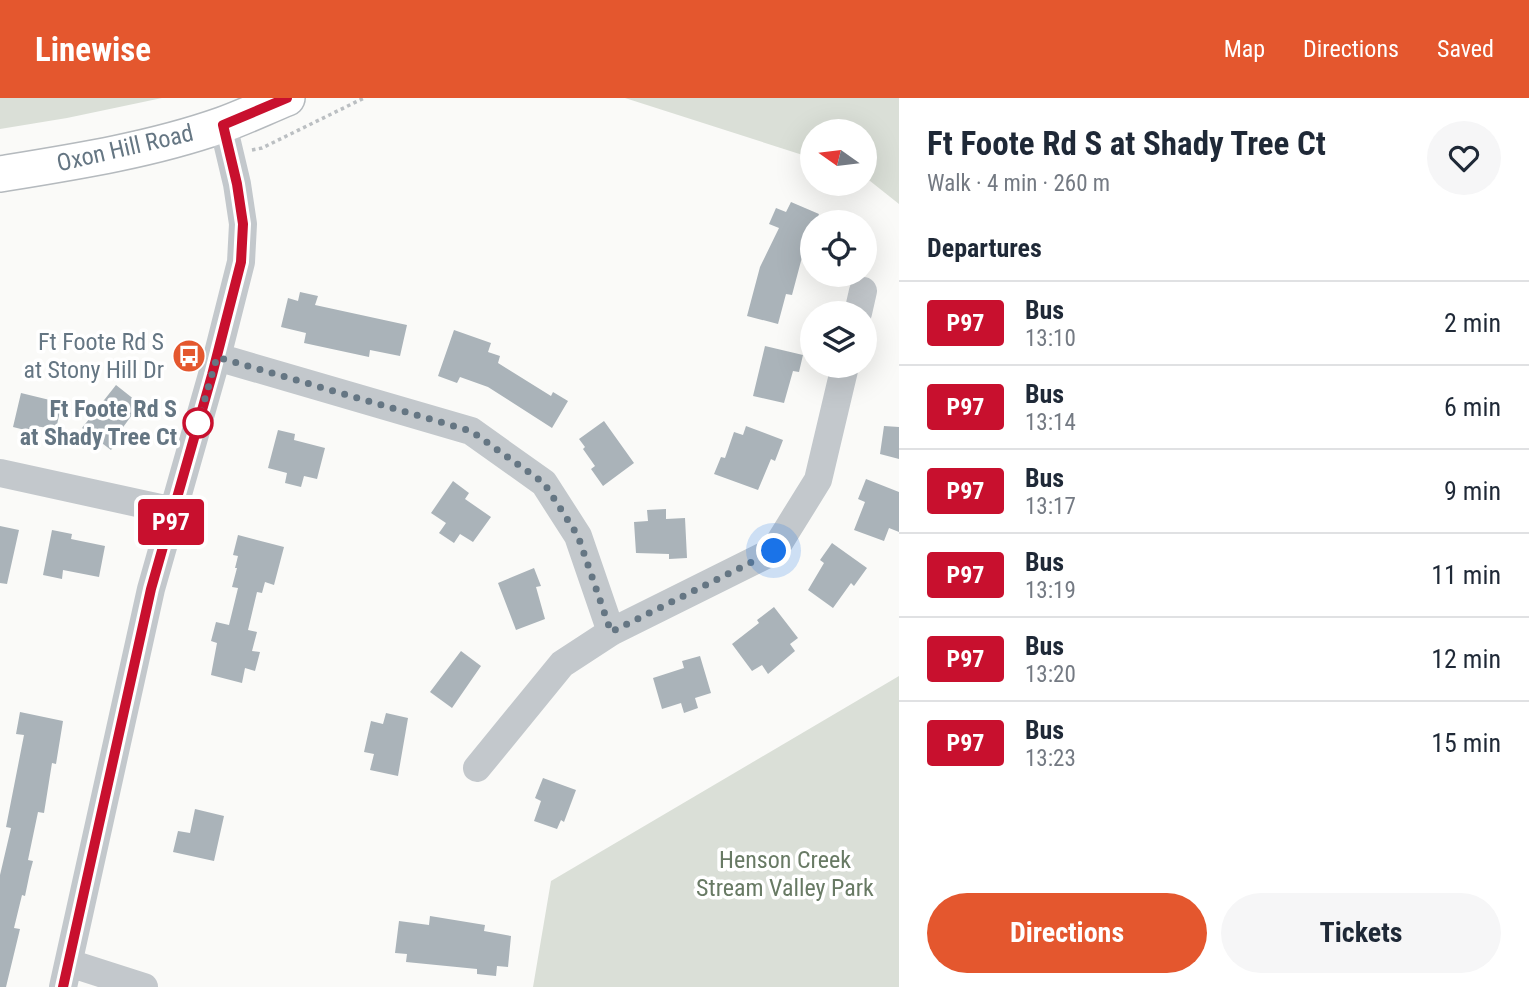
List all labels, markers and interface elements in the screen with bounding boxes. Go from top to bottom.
text: Linewise [35,30,151,69]
text: Map [1224,35,1265,63]
text: Directions [1303,35,1399,63]
text: Saved [1437,35,1494,63]
street label: Oxon Hill Road [54,119,196,177]
north arrow [800,119,877,196]
map controls [800,119,877,378]
button: heart [1427,121,1501,195]
text: Ft Foote Rd S at Shady Tree Ct [927,124,1326,163]
text: Walk · 4 min · 260 m [927,170,1110,197]
button: locate [800,210,877,287]
text: Departures [927,233,1042,263]
text: Bus [1025,295,1064,325]
button: layers [800,301,877,378]
text: 2 min [1444,308,1501,338]
text: P97 [947,309,984,337]
text: 13:10 [1025,325,1076,352]
place label: Ft Foote Rd S at Stony Hill Dr [23,328,164,384]
bus stop icon: Ft Foote Rd S at Stony Hill Dr [170,337,208,375]
text: Bus [1025,379,1064,409]
text: 6 min [1444,392,1501,422]
text: P97 [947,393,984,421]
place label: Ft Foote Rd S at Shady Tree Ct [20,395,177,451]
marker: Ft Foote Rd S at Shady Tree Ct [183,408,213,438]
text: 13:14 [1025,409,1076,436]
text: Bus [1025,463,1064,493]
text: 9 min [1444,476,1501,506]
text: P97 [947,477,984,505]
text: 13:17 [1025,493,1076,520]
line badge: P97 [131,499,211,545]
text: P97 [152,508,190,536]
your location [756,533,791,568]
text: Bus [1025,547,1064,577]
text: 11 min [1431,560,1501,590]
text: P97 [947,561,984,589]
text: 13:19 [1025,577,1076,604]
text: Bus [1025,631,1064,661]
text: 12 min [1431,644,1501,674]
text: P97 [947,645,984,673]
text: 13:20 [1025,661,1076,688]
text: Bus [1025,715,1064,745]
text: 15 min [1431,728,1501,758]
text: P97 [947,729,984,757]
text: 13:23 [1025,745,1076,772]
park label: Henson Creek Stream Valley Park [696,846,874,902]
button: Directions [927,893,1207,973]
button: Tickets [1221,893,1501,973]

